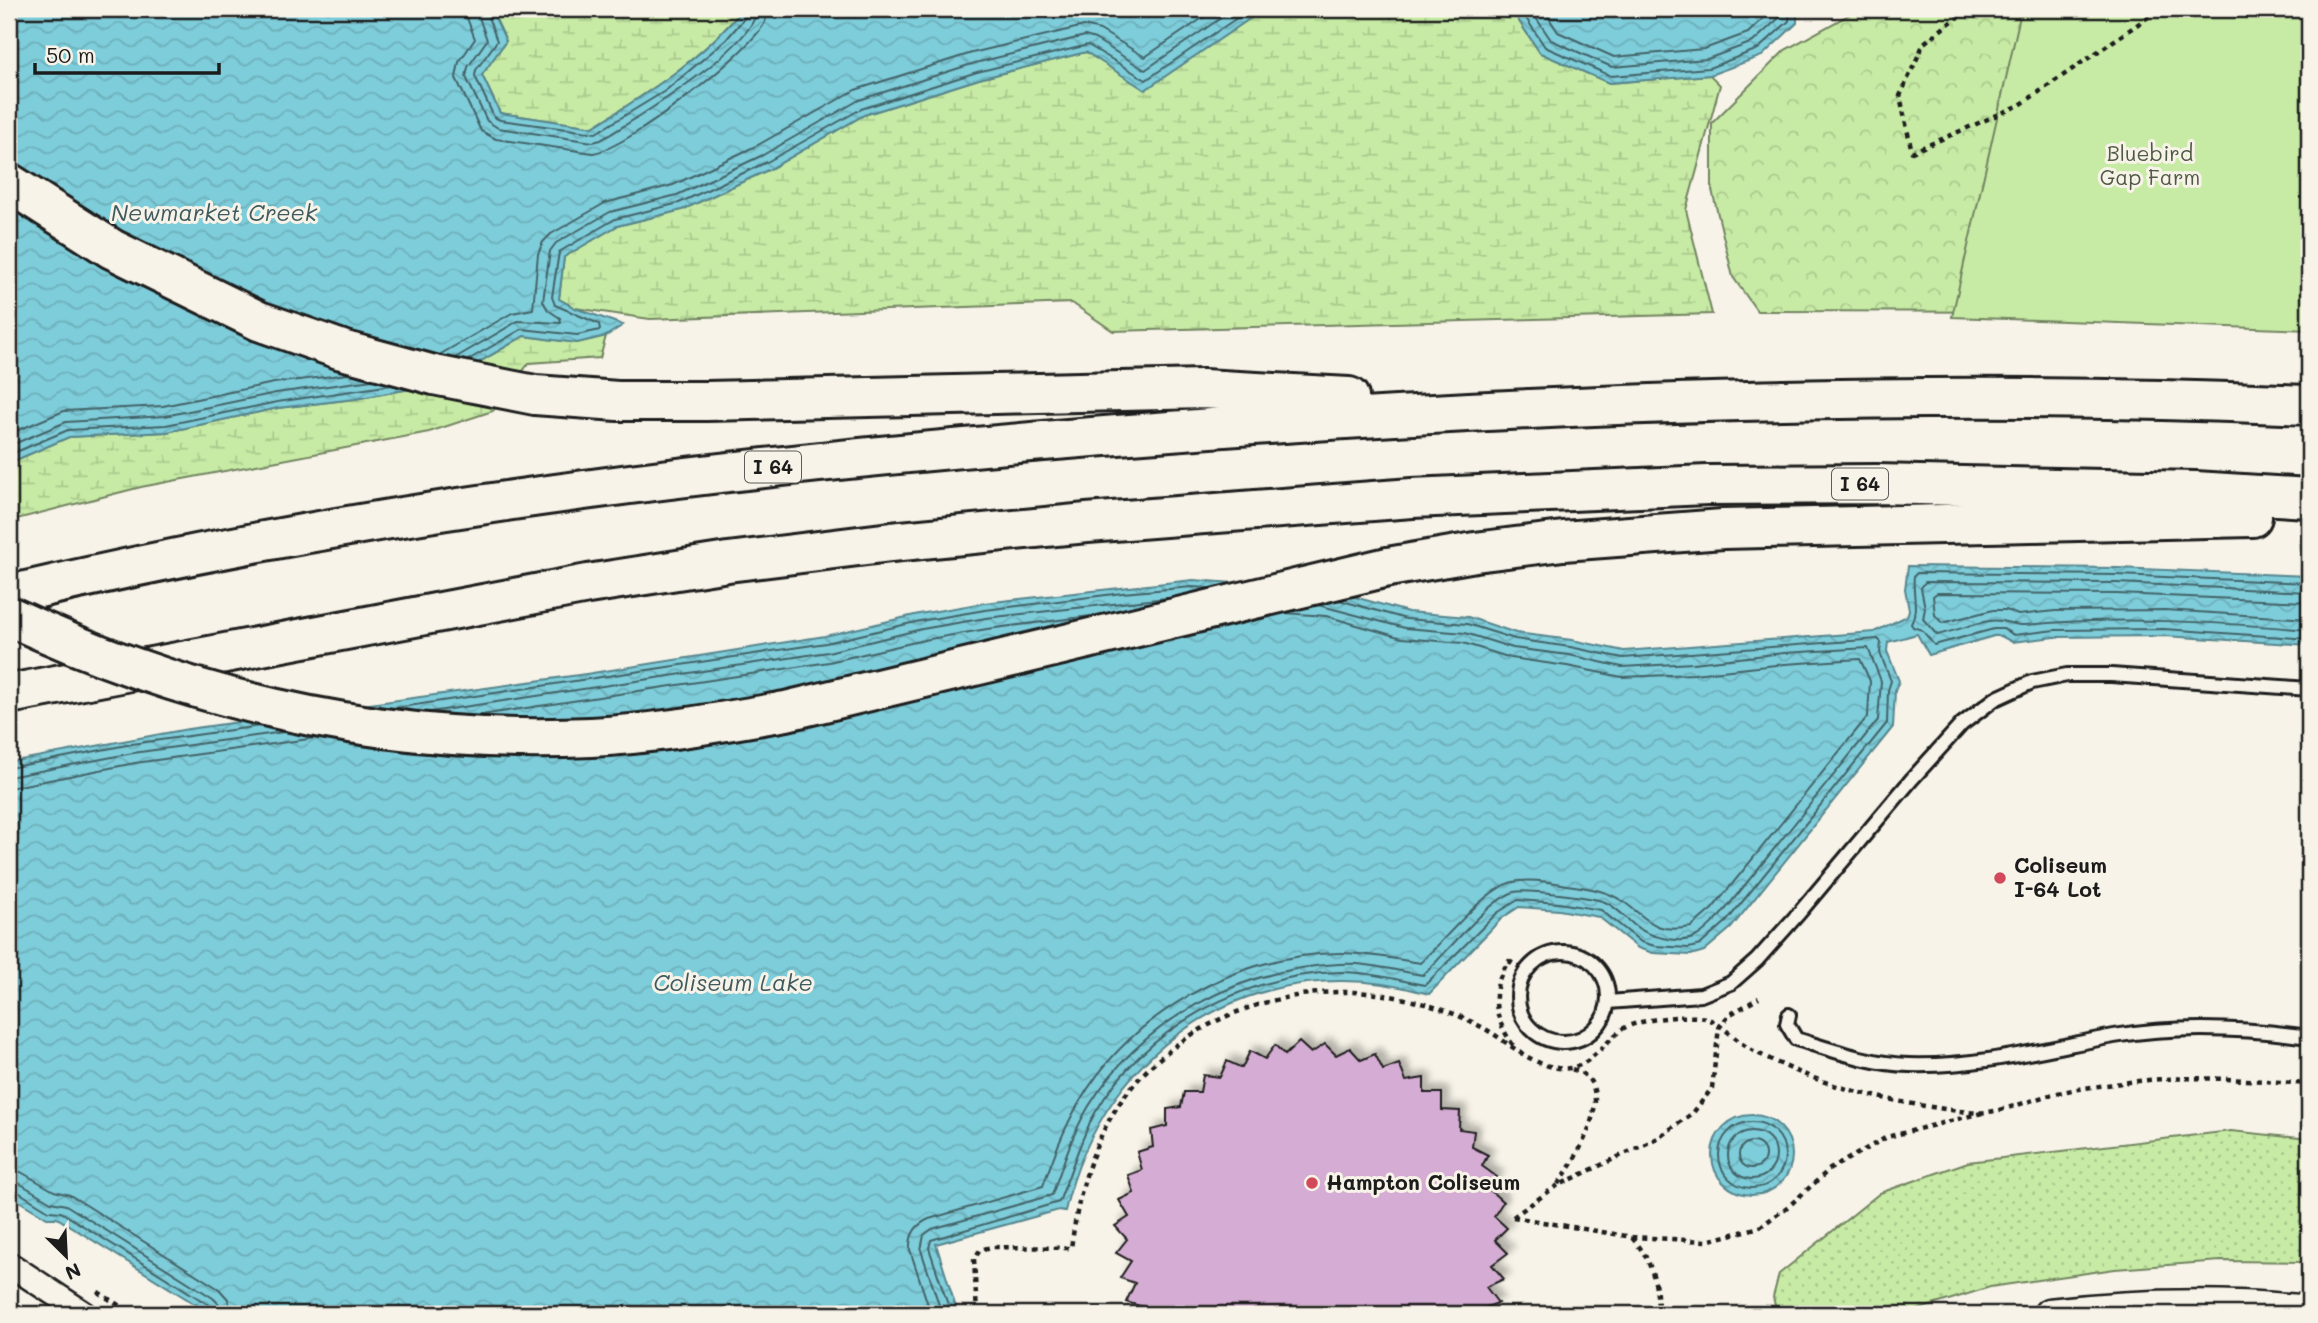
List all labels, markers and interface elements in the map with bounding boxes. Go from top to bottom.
scale bar [35,32,219,76]
text: 50 m [46,41,95,68]
park label: Bluebird Gap Farm [2100,139,2200,190]
water label: Newmarket Creek [111,197,318,227]
road number: I 64 [745,452,801,482]
road number: I 64 [1832,468,1888,499]
place label: Coliseum I-64 Lot [2014,851,2107,902]
marker: Coliseum I-64 Lot [1992,870,2008,886]
water label: Coliseum Lake [653,967,813,997]
place label: Hampton Coliseum [1326,1168,1520,1195]
marker: Hampton Coliseum [1304,1175,1320,1191]
north arrow [32,1222,102,1292]
text: N [61,1258,85,1286]

